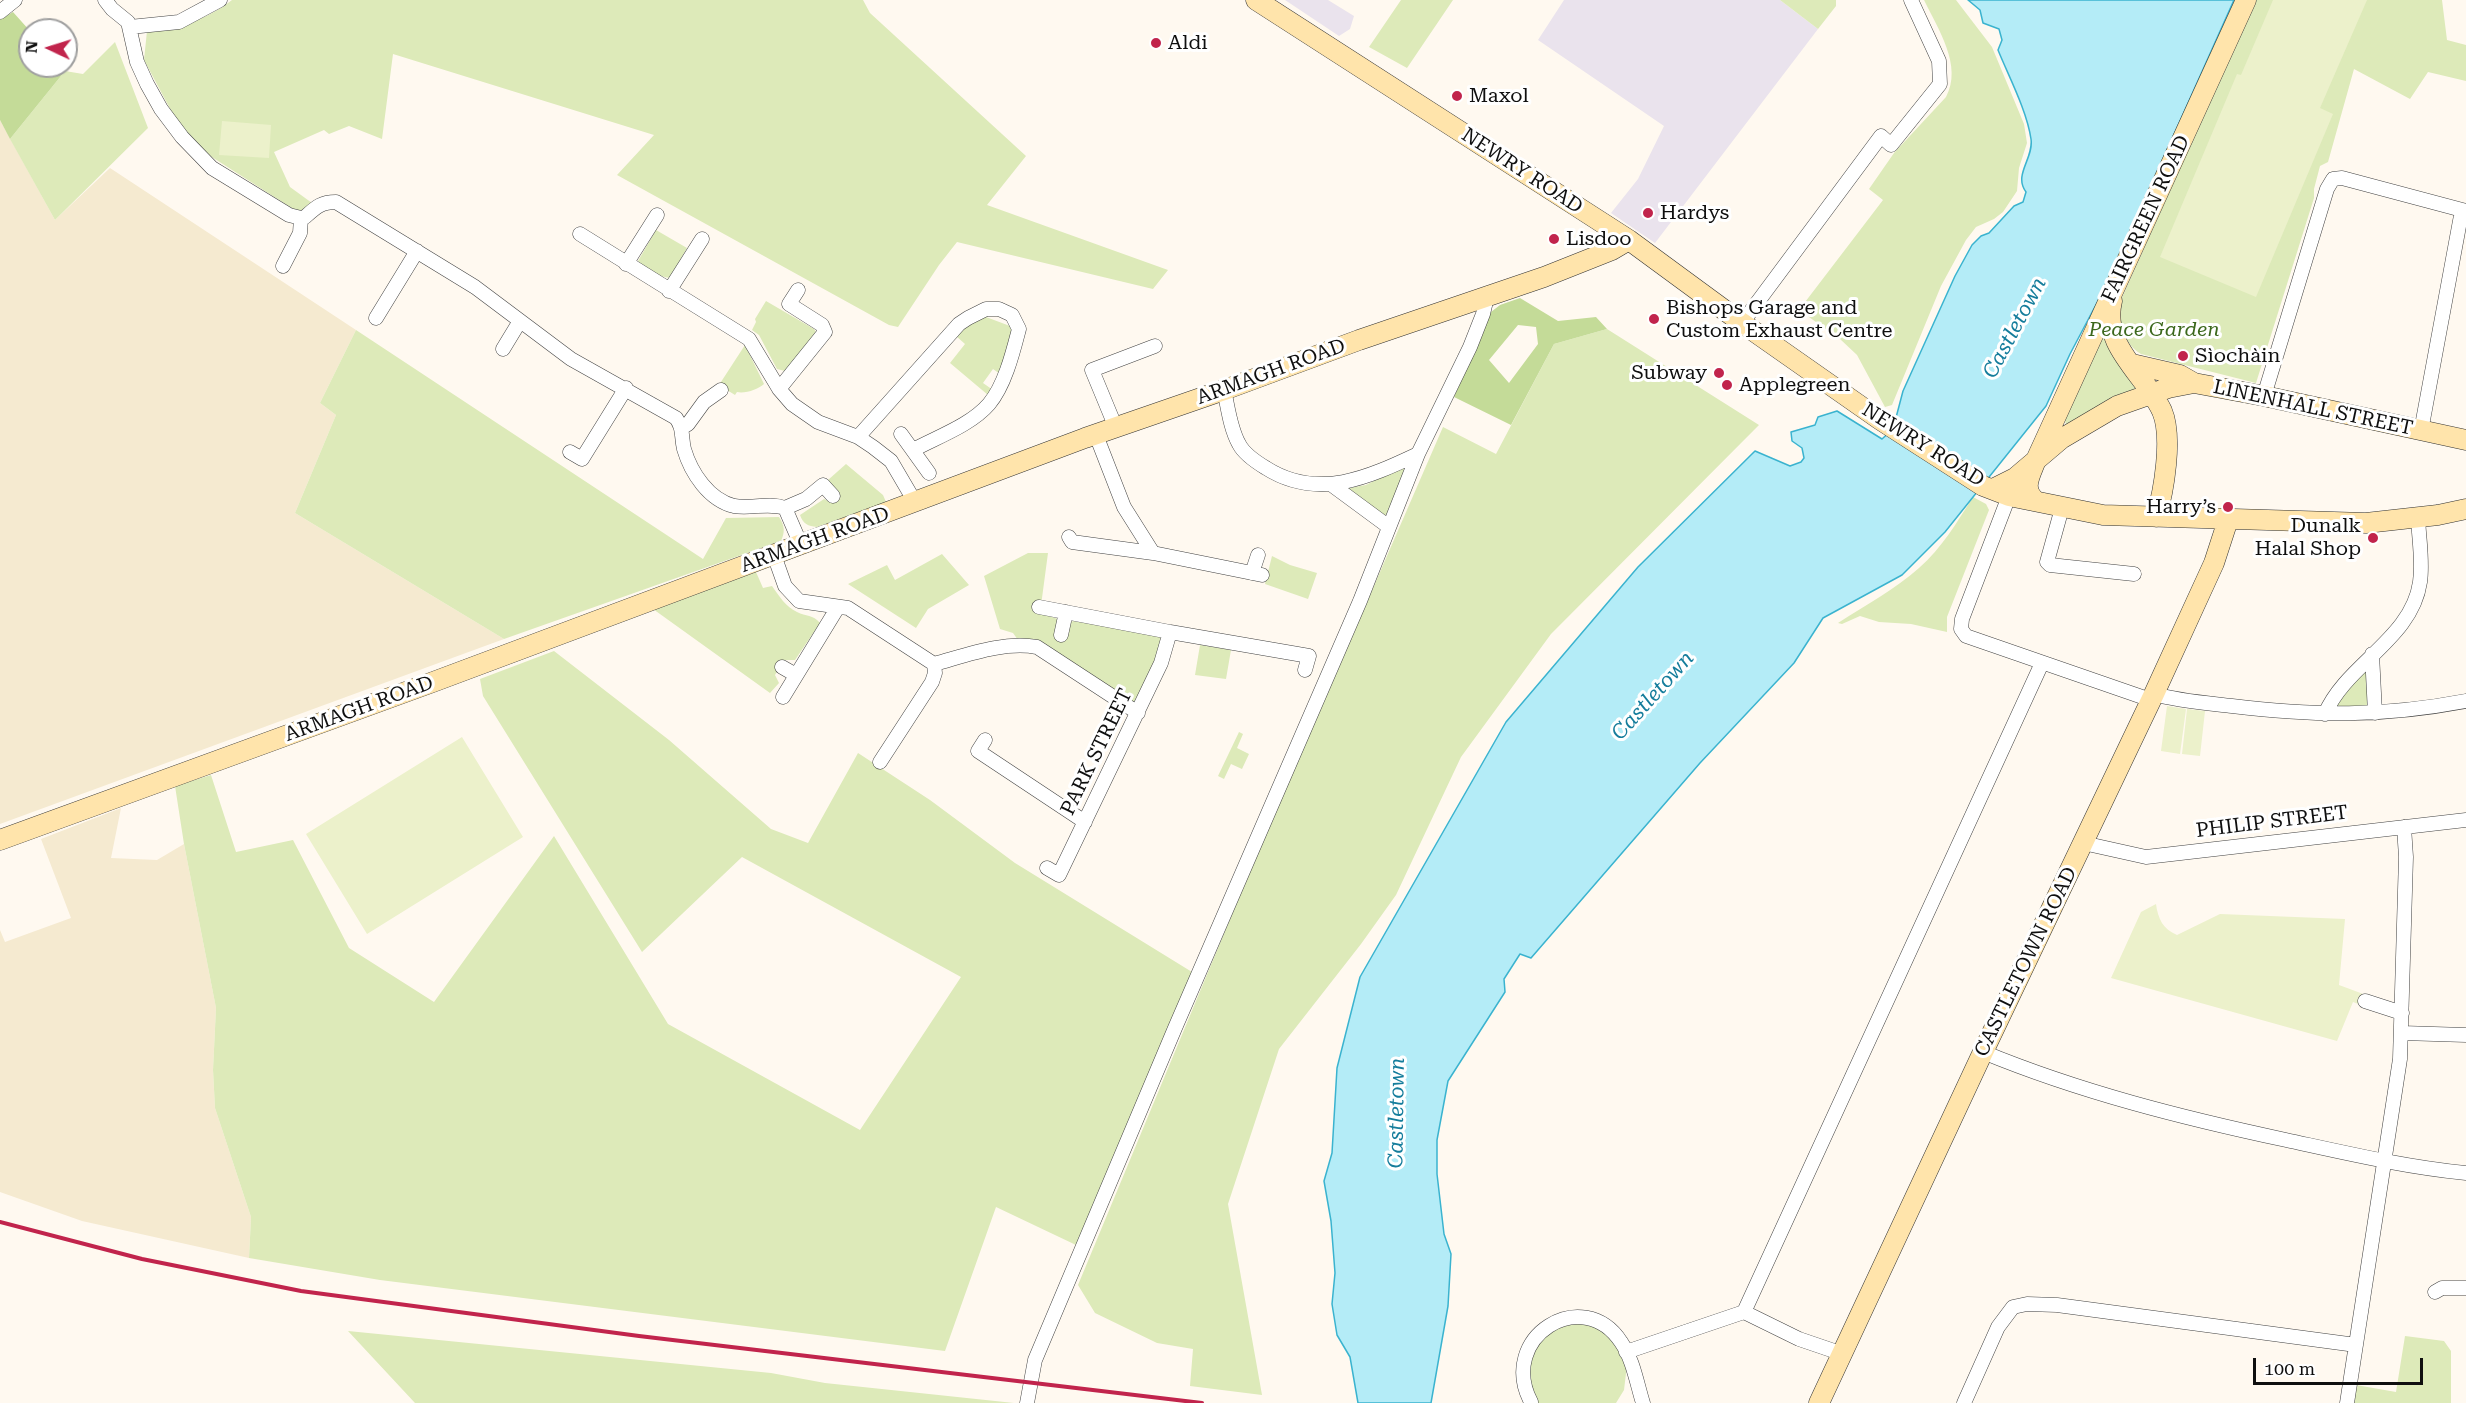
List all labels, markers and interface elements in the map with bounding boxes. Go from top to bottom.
north arrow [18,18,78,78]
place label: Aldi [1168,31,1208,55]
marker: Aldi [1149,36,1163,50]
text: N [22,40,41,54]
place label: Maxol [1469,84,1529,108]
marker: Maxol [1450,89,1464,103]
street label: NEWRY ROAD [1457,123,1587,219]
street label: FAIRGREEN ROAD [2097,132,2195,306]
place label: Hardys [1660,201,1729,225]
marker: Hardys [1641,206,1655,220]
place label: Lisdoo [1566,227,1632,251]
marker: Lisdoo [1547,232,1561,246]
water label: Castletown [1978,273,2052,383]
place label: Bishops Garage and Custom Exhaust Centre [1666,296,1893,343]
marker: Bishops Garage and Custom Exhaust Centre [1647,312,1661,326]
park label: Peace Garden [2089,318,2219,342]
street label: ARMAGH ROAD [1193,334,1349,410]
place label: Sìochàin [2195,344,2280,368]
marker: Sìochàin [2176,349,2190,363]
place label: Subway [1631,361,1707,385]
marker: Subway [1712,366,1726,380]
place label: Applegreen [1739,373,1850,397]
street label: LINENHALL STREET [2211,375,2415,441]
marker: Applegreen [1720,378,1734,392]
street label: NEWRY ROAD [1857,398,1989,492]
place label: Harry’s [2146,495,2216,519]
marker: Harry’s [2221,500,2235,514]
street label: ARMAGH ROAD [737,502,893,578]
place label: Dunalk Halal Shop [2255,514,2361,561]
marker: Dunalk Halal Shop [2366,531,2380,545]
water label: Castletown [1607,646,1699,746]
street label: ARMAGH ROAD [281,671,437,747]
street label: PARK STREET [1056,685,1138,819]
street label: PHILIP STREET [2195,801,2349,843]
street label: CASTLETOWN ROAD [1970,863,2082,1061]
water label: Castletown [1383,1057,1411,1169]
scale bar [2256,1346,2426,1384]
text: 100 m [2264,1358,2315,1379]

